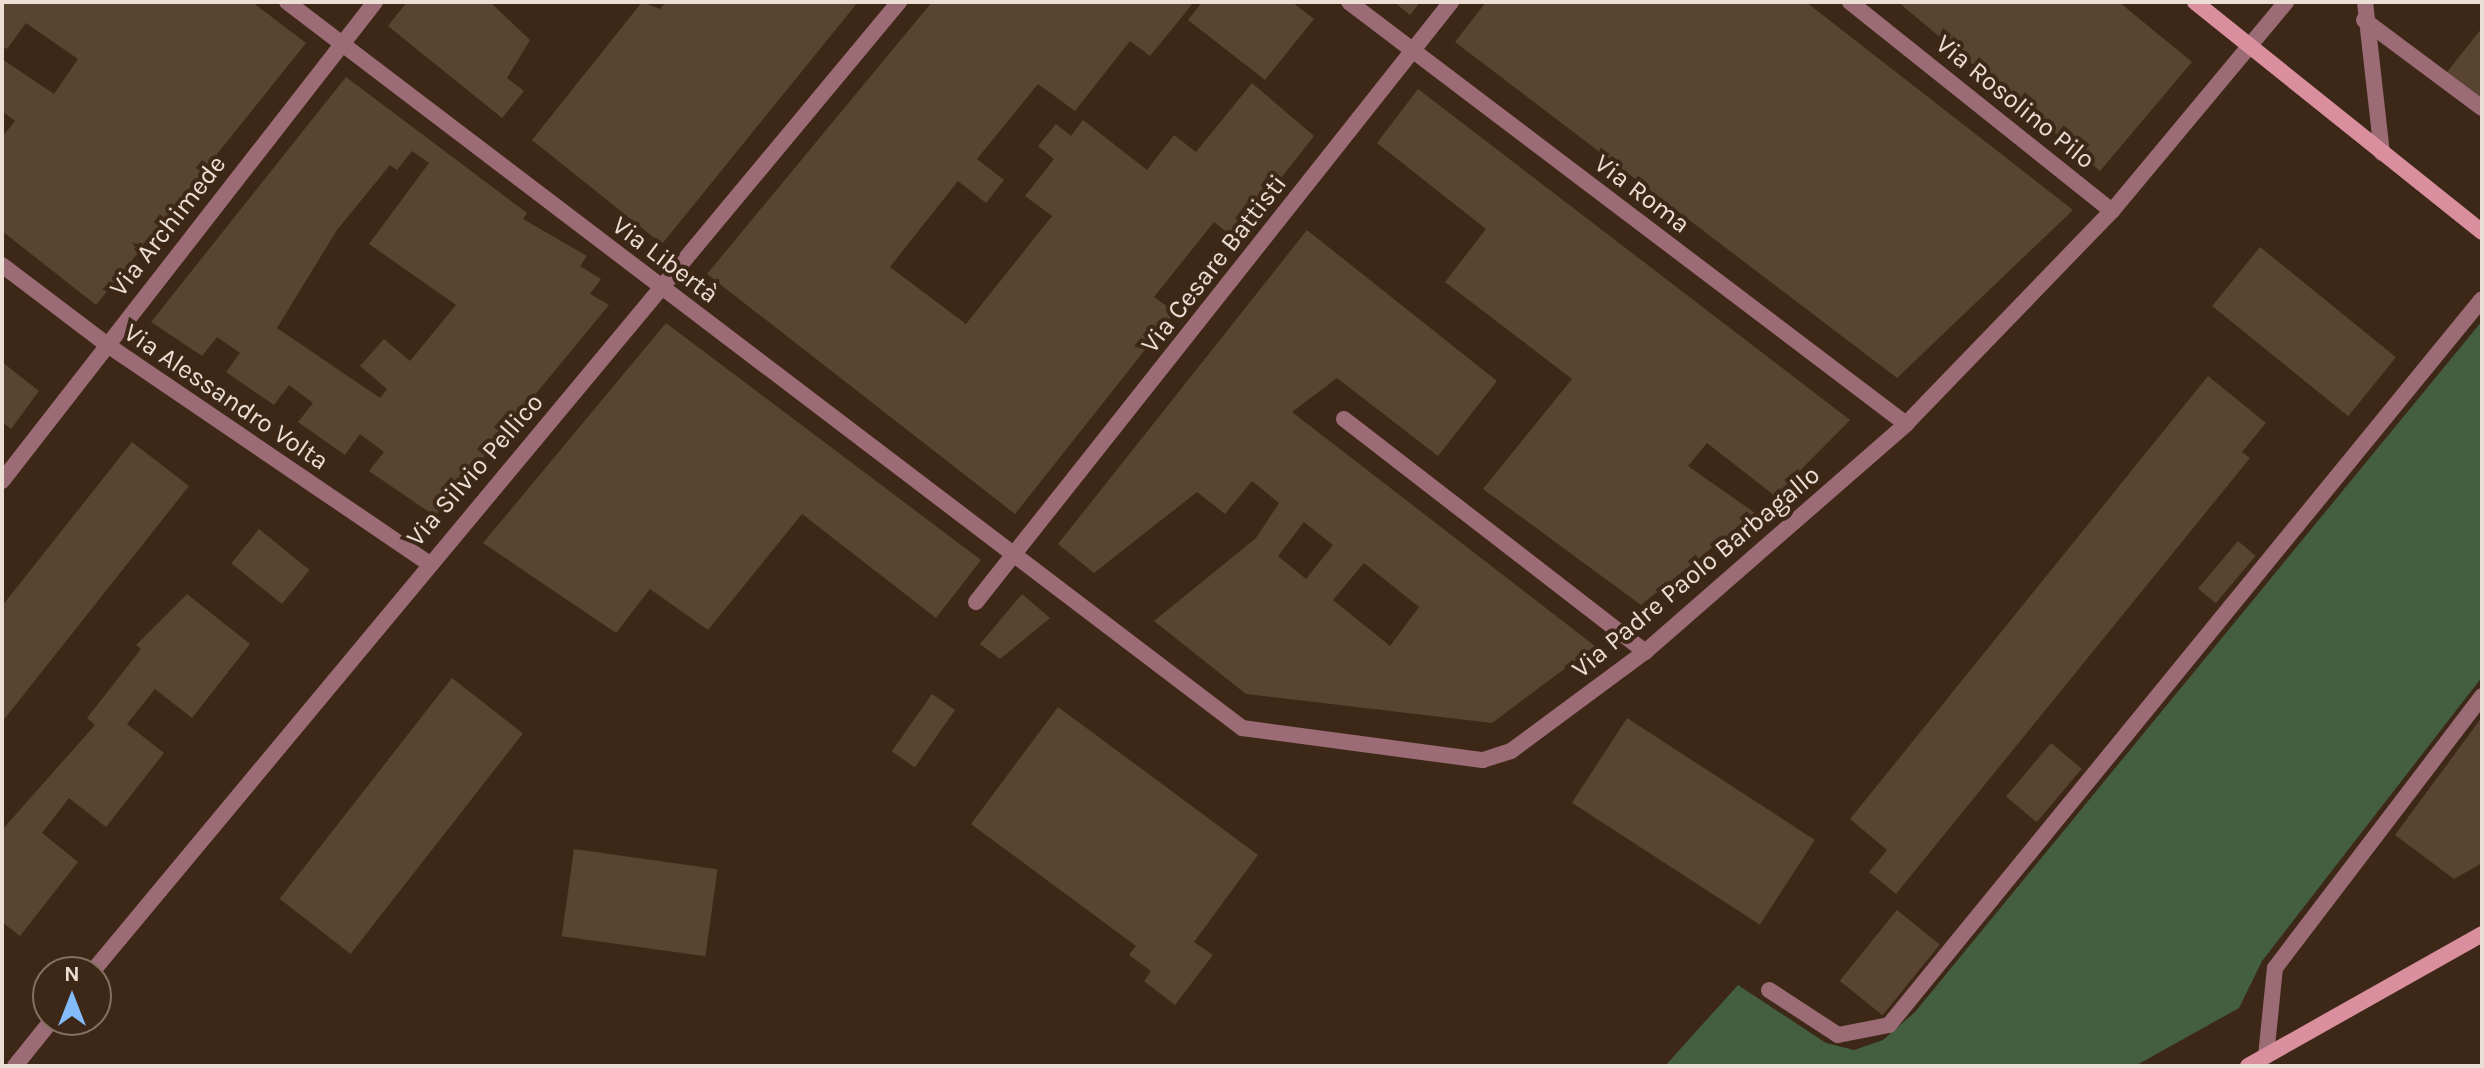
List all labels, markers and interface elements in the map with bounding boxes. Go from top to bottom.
street label: Via Rosolino Pilo [1929,28,2101,176]
street label: Via Roma [1588,148,1696,240]
street label: Via Archimede [103,149,233,303]
street label: Via Cesare Battisti [1135,168,1293,360]
street label: Via Libertà [606,210,724,310]
street label: Via Alessandro Volta [118,317,334,477]
street label: Via Silvio Pellico [400,387,550,553]
street label: Via Padre Paolo Barbagallo [1566,459,1826,685]
north arrow [32,956,112,1036]
text: N [64,961,80,987]

